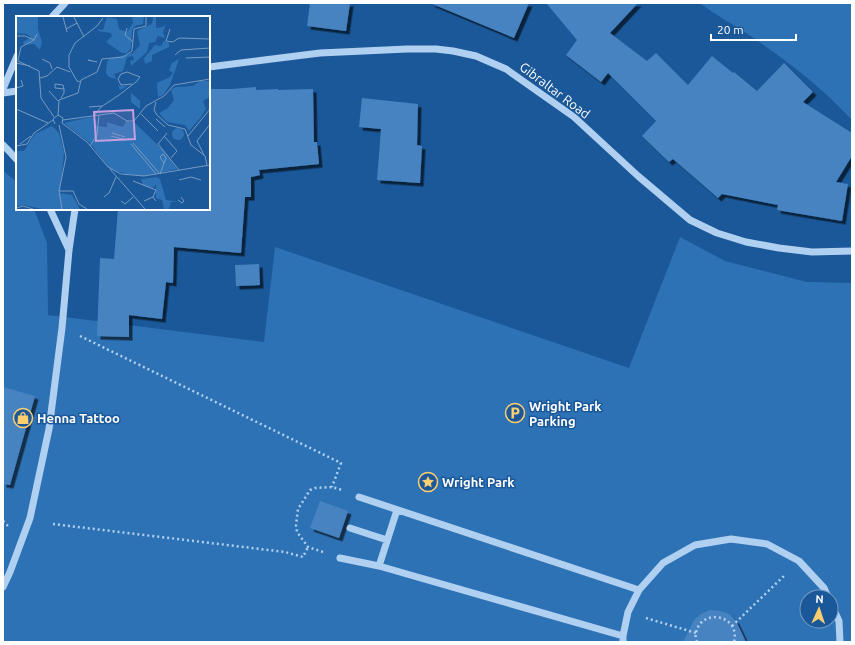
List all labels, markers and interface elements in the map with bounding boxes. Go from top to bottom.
inset map [16,16,210,210]
scale bar [711,16,796,42]
text: 20 m [717,23,744,36]
street label: Gibraltar Road [517,59,593,121]
place label: Wright Park Parking [529,399,602,428]
parking icon: Wright Park Parking [504,402,526,424]
shop icon: Henna Tattoo [12,407,34,429]
place label: Henna Tattoo [37,411,120,425]
place icon: Wright Park [417,471,439,493]
place label: Wright Park [442,475,515,489]
north arrow [799,589,839,629]
text: N [815,593,824,605]

